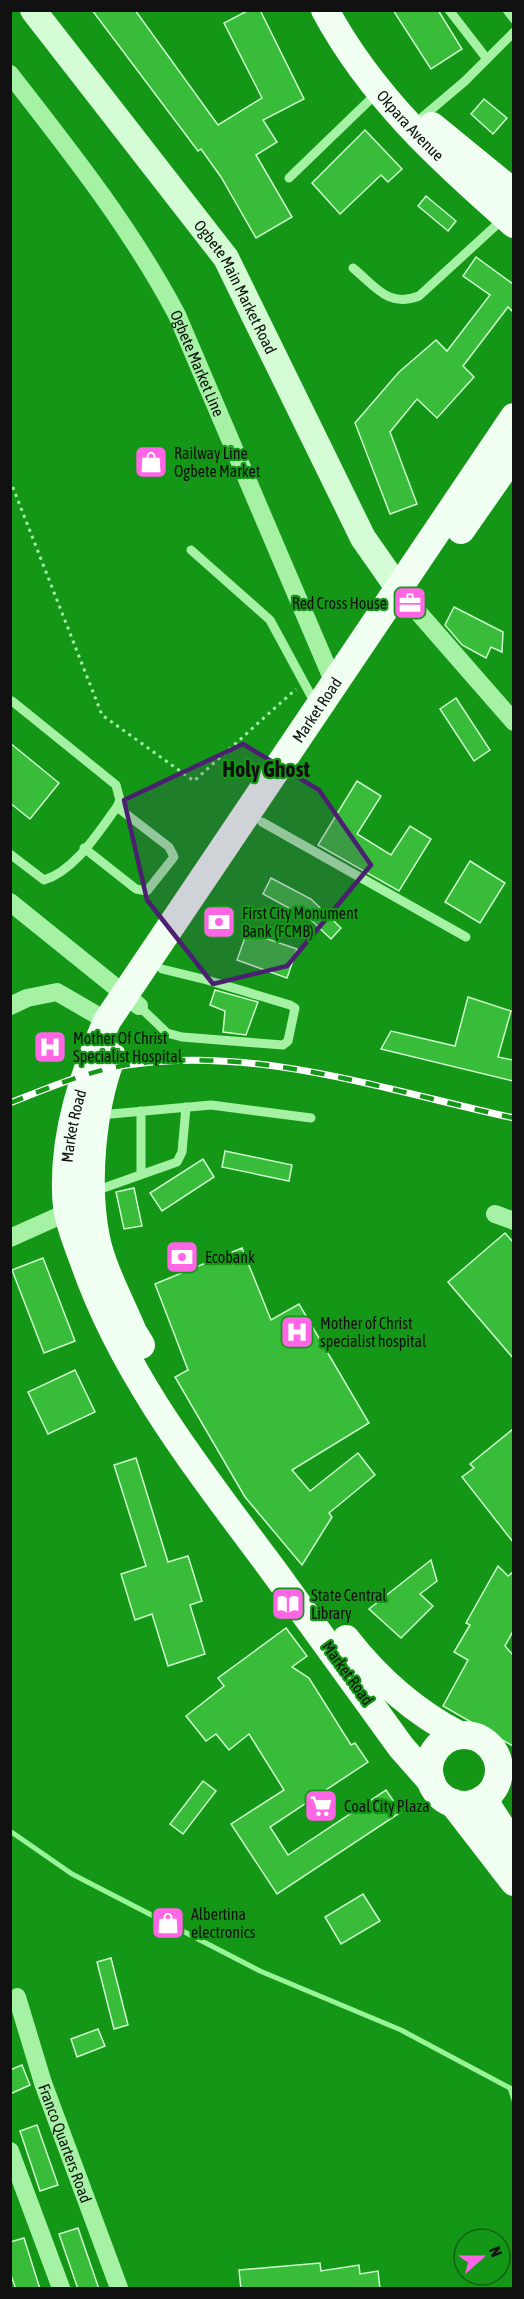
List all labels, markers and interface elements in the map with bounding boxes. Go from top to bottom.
street label: Okpara Avenue [373,86,448,164]
street label: Ogbete Main Market Road [191,216,280,357]
street label: Ogbete Market Line [167,307,228,419]
shop icon: Railway Line Ogbete Market [133,444,169,480]
place label: Railway Line Ogbete Market [174,444,261,481]
office icon: Red Cross House [392,585,428,621]
place label: Red Cross House [292,594,387,612]
street label: Market Road [289,674,345,746]
district label: Holy Ghost [222,756,310,782]
bank icon: First City Monument Bank (FCMB) [201,904,237,940]
place label: First City Monument Bank (FCMB) [242,904,359,941]
hospital icon: Mother Of Christ Specialist Hospital [32,1029,68,1065]
place label: Mother Of Christ Specialist Hospital [73,1029,183,1066]
street label: Market Road [58,1087,90,1163]
bank icon: Ecobank [164,1239,200,1275]
place label: Ecobank [205,1248,255,1266]
hospital icon: Mother of Christ specialist hospital [279,1314,315,1350]
place label: Mother of Christ specialist hospital [320,1314,427,1351]
library icon: State Central Library [270,1586,306,1622]
place label: State Central Library [311,1586,387,1623]
street label: Market Road [319,1638,377,1708]
supermarket icon: Coal City Plaza [303,1788,339,1824]
place label: Coal City Plaza [344,1797,430,1816]
shop icon: Albertina electronics [150,1905,186,1941]
place label: Albertina electronics [191,1905,256,1941]
street label: Franco Quarters Road [35,2081,96,2205]
north arrow [452,2227,512,2287]
text: N [486,2244,506,2259]

